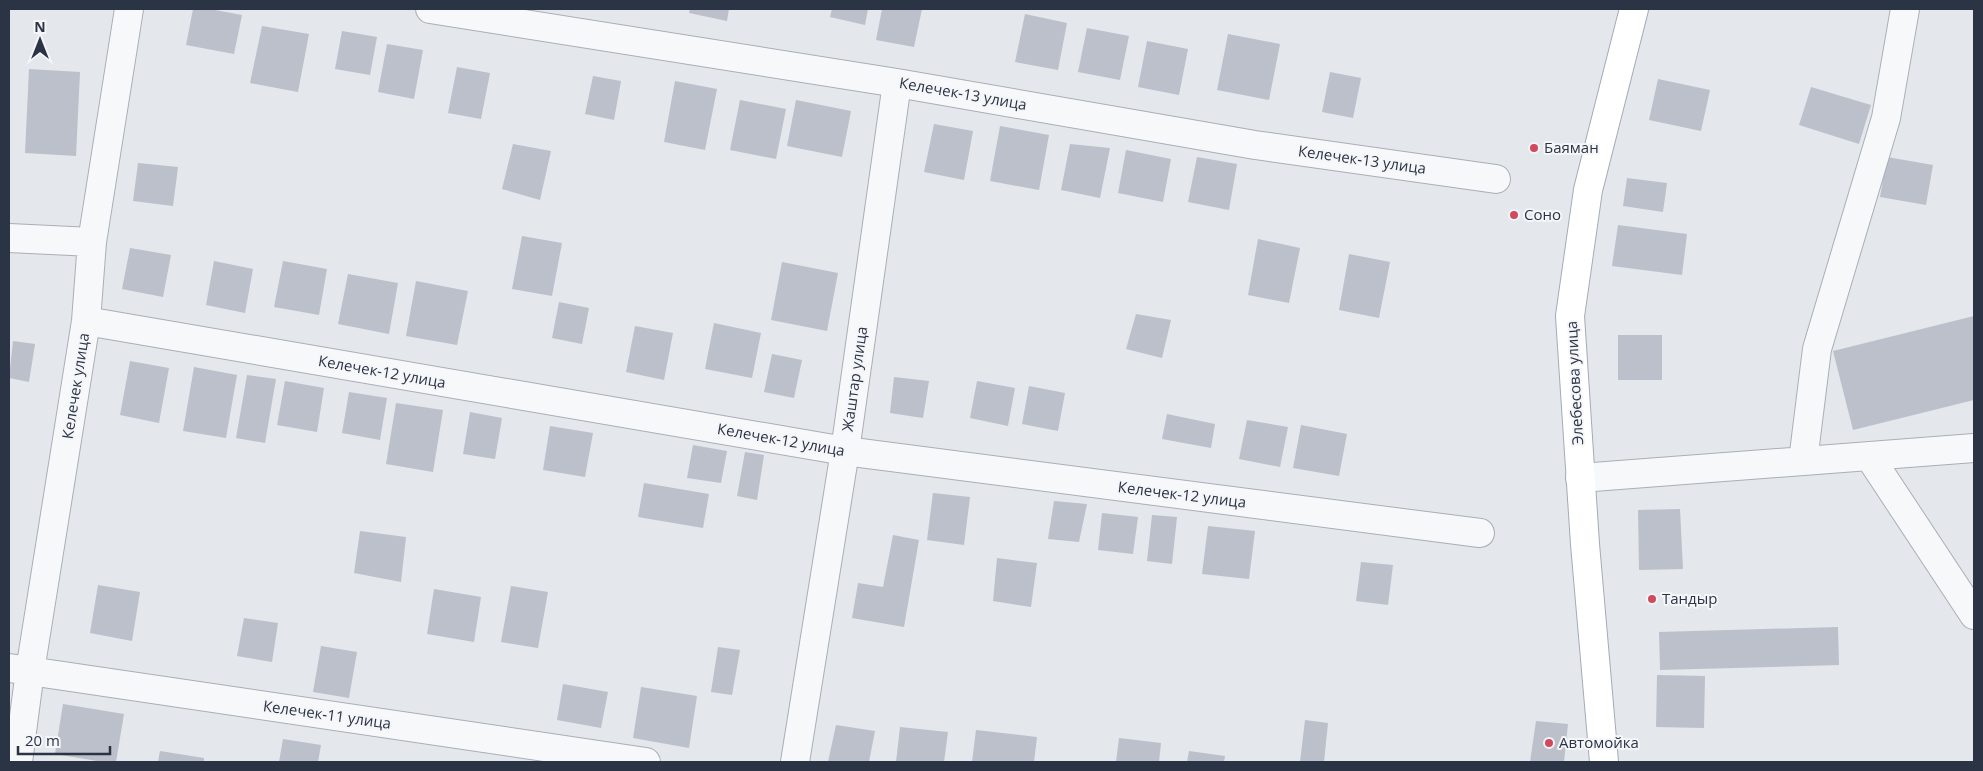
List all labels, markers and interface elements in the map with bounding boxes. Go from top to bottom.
north arrow [15,15,65,65]
text: N [34,17,46,36]
street label: Келечек-13 улица [898,72,1028,114]
place label: Баяман [1544,137,1599,157]
street label: Келечек-13 улица [1297,140,1427,178]
marker: Баяман [1528,142,1540,154]
place label: Соно [1524,204,1561,224]
marker: Соно [1508,209,1520,221]
street label: Элебесова улица [1561,321,1587,446]
street label: Жаштар улица [837,325,871,433]
street label: Келечек улица [57,331,93,440]
street label: Келечек-12 улица [317,350,447,392]
street label: Келечек-12 улица [716,418,846,460]
street label: Келечек-12 улица [1117,476,1247,512]
place label: Тандыр [1662,588,1717,608]
marker: Тандыр [1646,593,1658,605]
street label: Келечек-11 улица [262,695,392,733]
scale bar [18,724,110,756]
text: 20 m [25,730,60,750]
place label: Автомойка [1559,732,1639,752]
marker: Автомойка [1543,737,1555,749]

